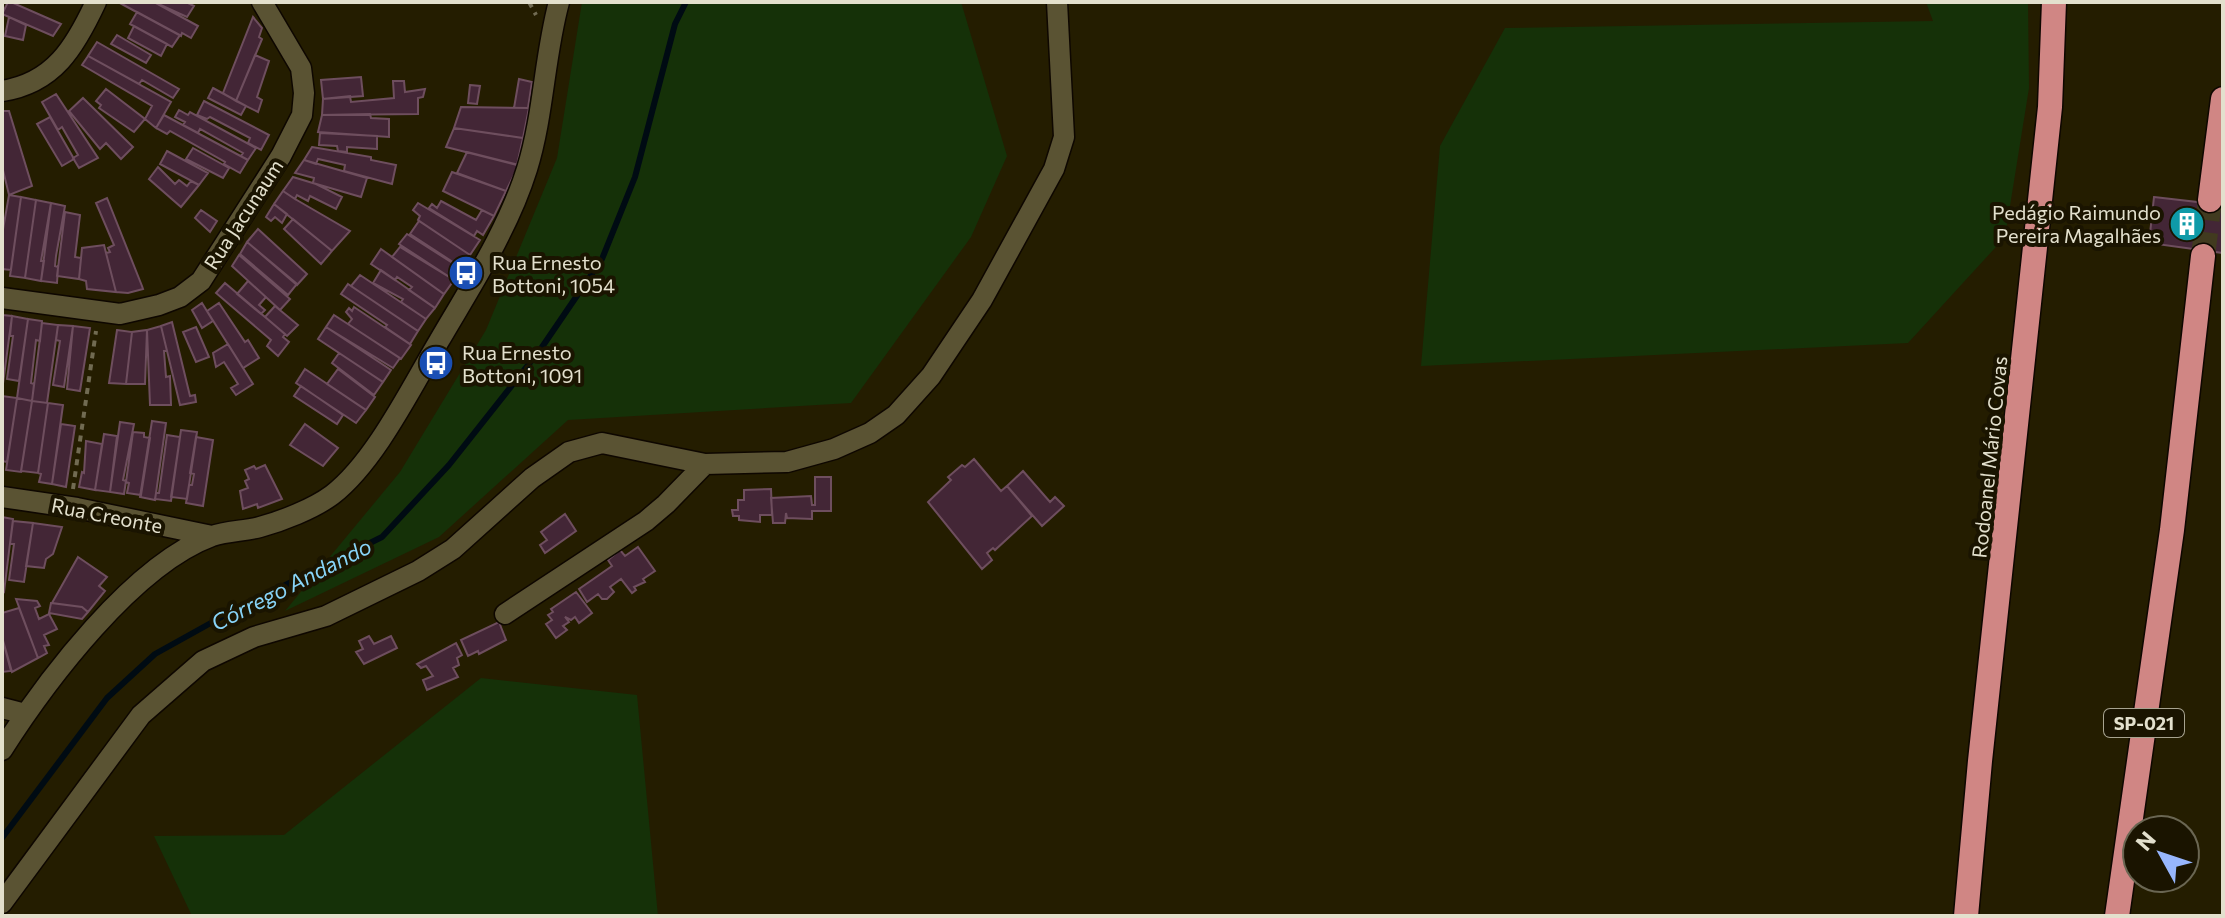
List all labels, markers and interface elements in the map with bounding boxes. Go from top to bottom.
street label: Rua Jacunaum [198,154,288,274]
place label: Pedágio Raimundo Pereira Magalhães [1992,200,2161,247]
building icon: Pedágio Raimundo Pereira Magalhães [2168,205,2206,243]
place label: Rua Ernesto Bottoni, 1054 [492,250,615,297]
bus stop icon: Rua Ernesto Bottoni, 1054 [447,254,485,292]
place label: Rua Ernesto Bottoni, 1091 [462,340,582,387]
bus stop icon: Rua Ernesto Bottoni, 1091 [417,344,455,382]
street label: Rodoanel Mário Covas [1966,355,2012,559]
street label: Rua Creonte [49,492,165,538]
water label: Córrego Andando [206,532,376,636]
road number: SP-021 [2104,709,2184,737]
north arrow [2121,814,2201,894]
text: N [2130,826,2161,856]

